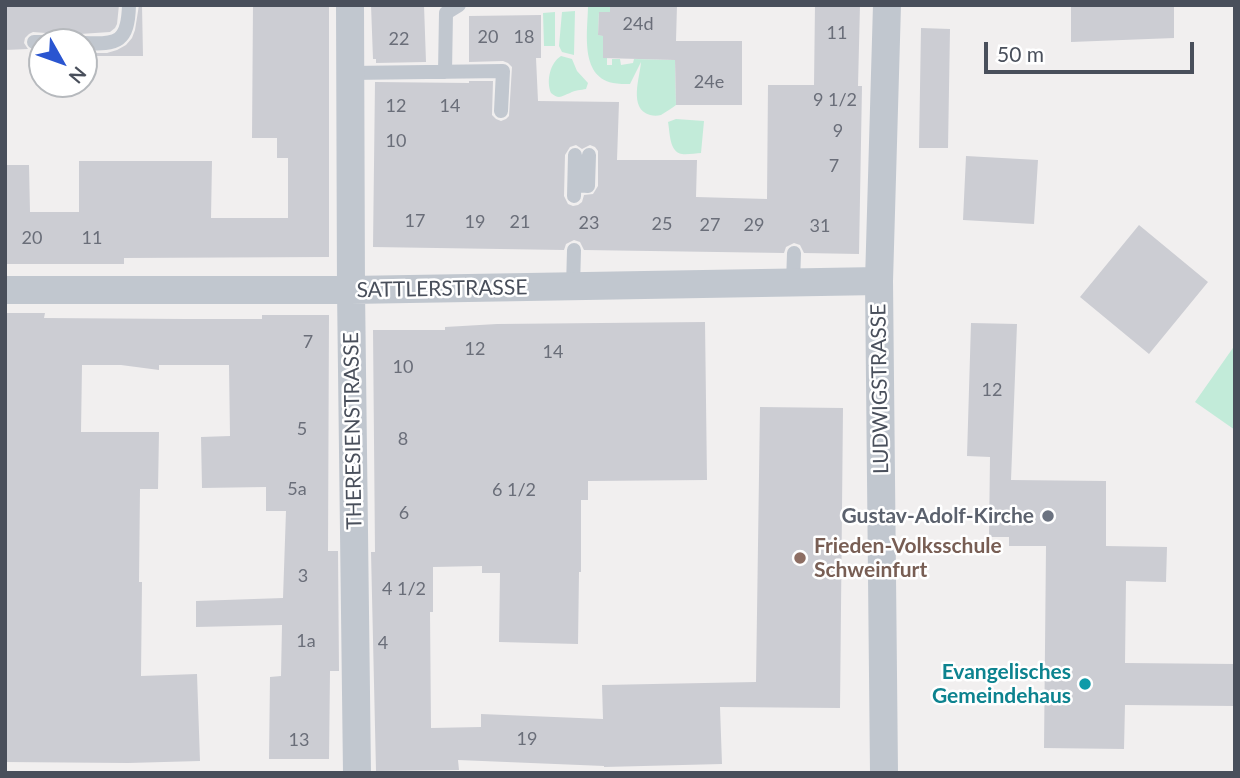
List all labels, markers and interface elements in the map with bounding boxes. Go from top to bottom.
house number: 24d [623,13,653,35]
house number: 11 [827,22,847,44]
house number: 20 [478,26,498,48]
house number: 18 [514,26,534,48]
north arrow [28,28,98,98]
house number: 22 [389,28,409,50]
scale bar [988,28,1198,72]
text: 50 m [997,41,1044,66]
text: N [64,63,91,89]
house number: 24e [694,71,724,93]
house number: 9 1/2 [813,89,857,111]
house number: 12 [386,95,406,117]
house number: 14 [440,95,460,117]
house number: 9 [833,120,843,142]
house number: 10 [386,130,406,152]
house number: 7 [829,155,839,177]
house number: 17 [405,210,425,232]
house number: 19 [465,211,485,233]
house number: 21 [510,211,530,233]
house number: 23 [579,212,599,234]
house number: 25 [652,213,672,235]
house number: 27 [700,214,720,236]
house number: 29 [744,214,764,236]
house number: 31 [810,215,830,237]
house number: 20 [22,227,42,249]
house number: 11 [82,227,102,249]
street label: SATTLERSTRASSE [356,275,528,303]
street label: LUDWIGSTRASSE [866,304,894,474]
house number: 7 [303,331,313,353]
street label: THERESIENSTRASSE [339,332,367,530]
house number: 12 [465,338,485,360]
house number: 14 [543,341,563,363]
house number: 10 [393,356,413,378]
house number: 12 [982,379,1002,401]
house number: 5 [297,418,307,440]
house number: 8 [398,428,408,450]
house number: 5a [287,478,307,500]
house number: 6 1/2 [492,479,536,501]
house number: 6 [399,502,409,524]
place label: Gustav-Adolf-Kirche [841,503,1034,529]
marker: Gustav-Adolf-Kirche [1040,508,1056,524]
place label: Frieden-Volksschule Schweinfurt [814,533,1002,583]
marker: Frieden-Volksschule Schweinfurt [792,550,808,566]
house number: 3 [298,565,308,587]
house number: 4 1/2 [382,578,426,600]
house number: 1a [296,630,316,652]
house number: 4 [378,632,388,654]
place label: Evangelisches Gemeindehaus [932,659,1071,709]
marker: Evangelisches Gemeindehaus [1077,676,1093,692]
house number: 19 [517,728,537,750]
house number: 13 [289,729,309,751]

